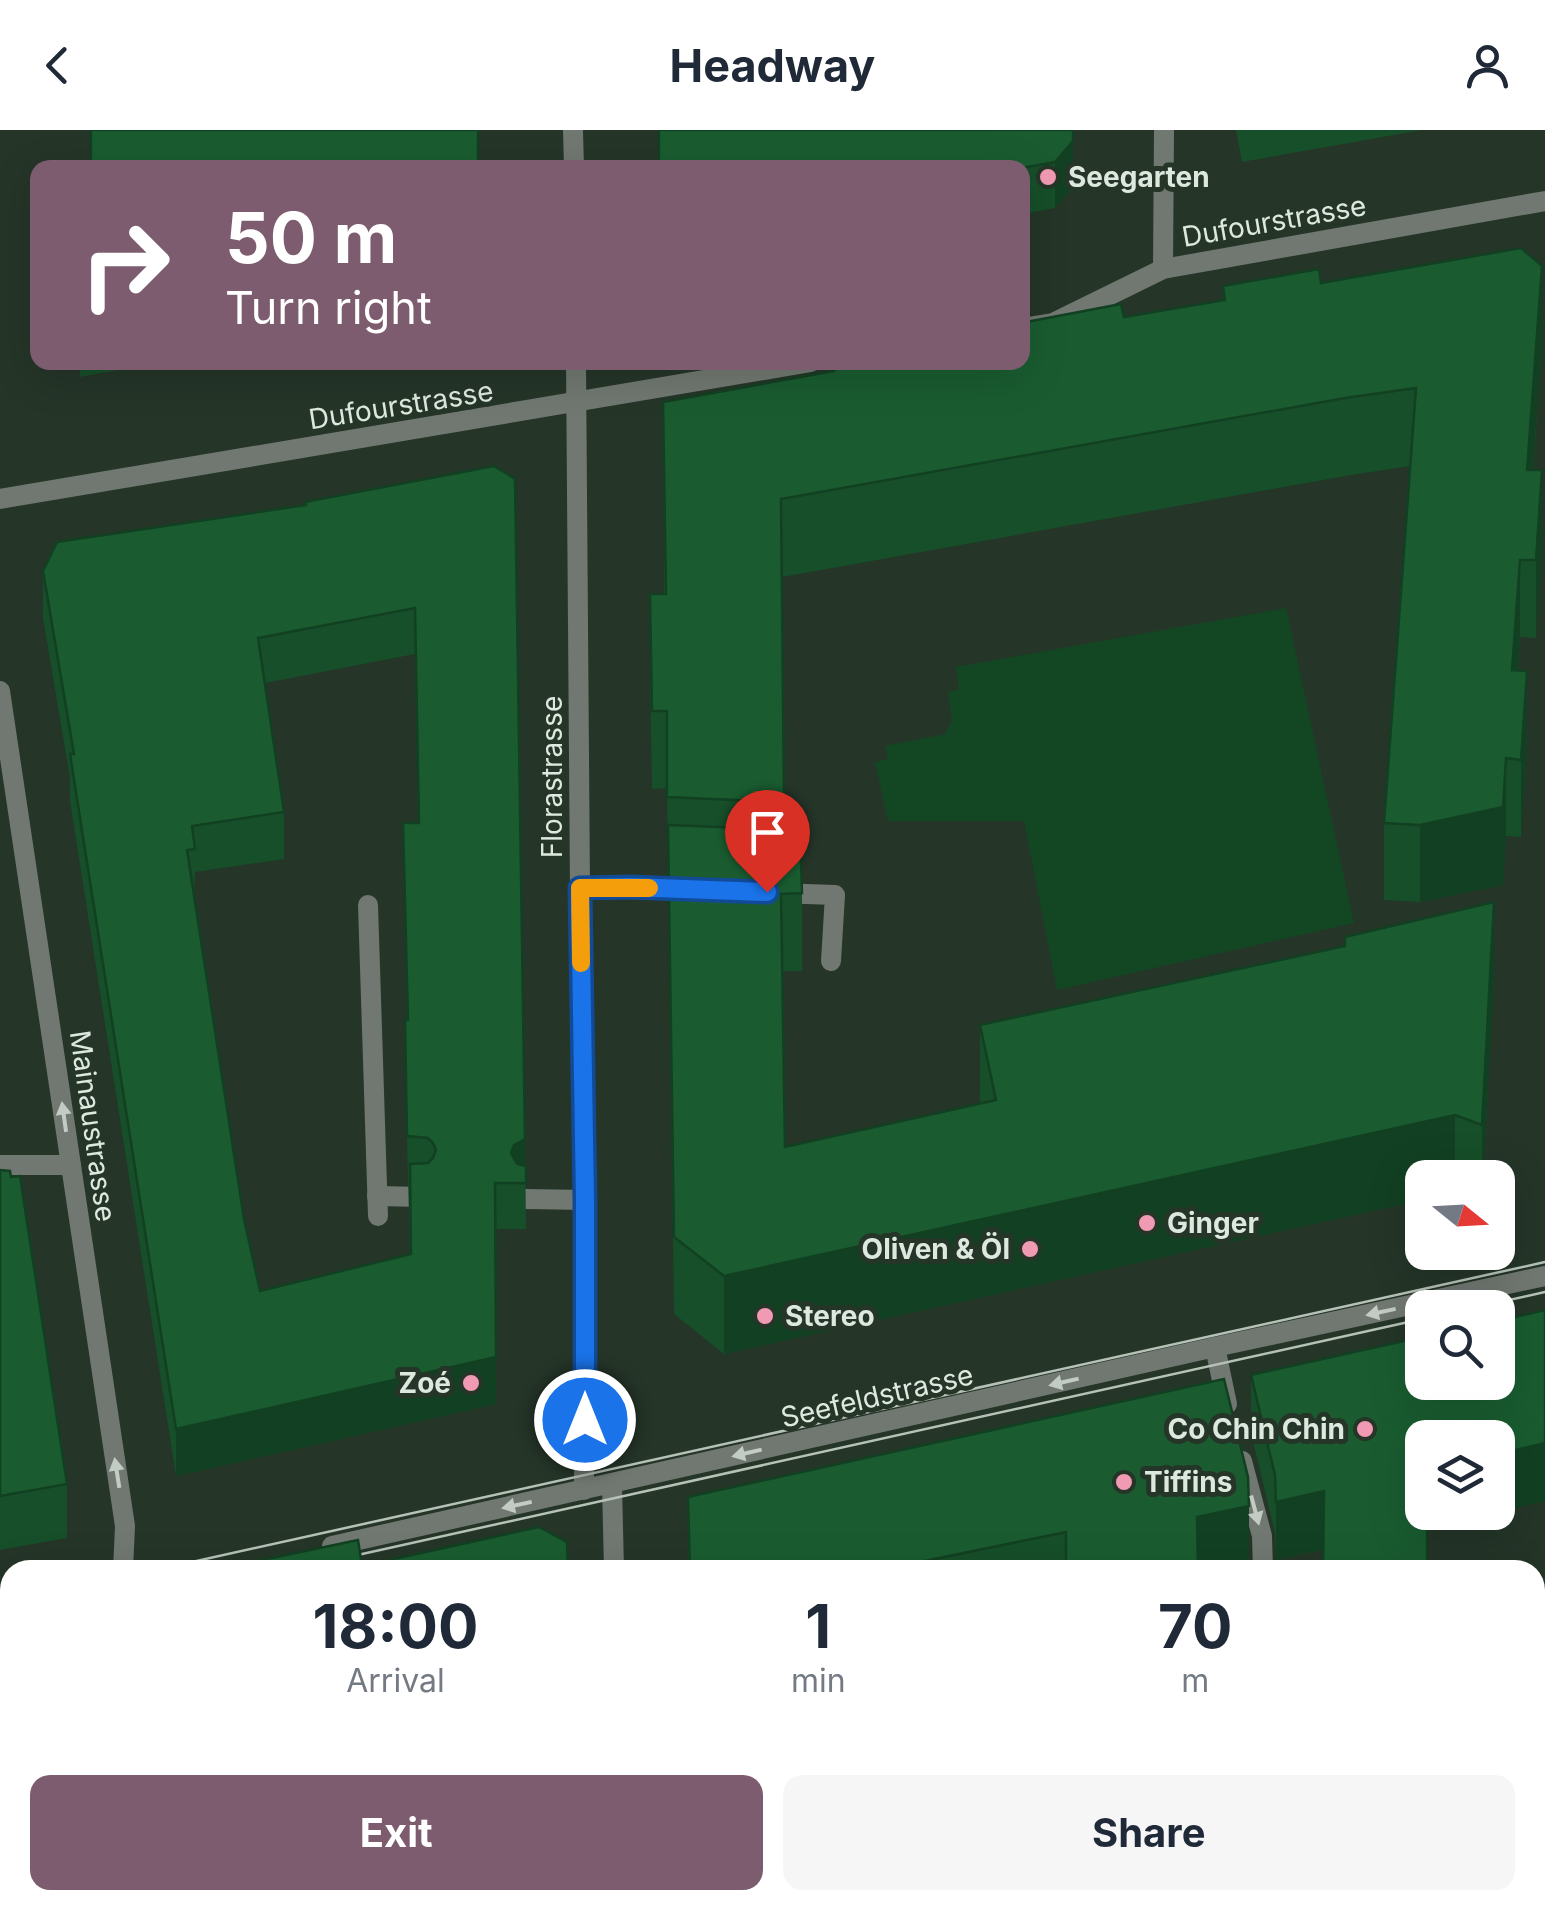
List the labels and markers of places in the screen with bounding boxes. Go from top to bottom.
place label: Seegarten [1068,160,1210,194]
marker: Seegarten [1037,166,1059,188]
pin [725,790,810,893]
place label: Ginger [1167,1206,1259,1240]
marker: Ginger [1136,1212,1158,1234]
place label: Oliven & Öl [862,1232,1010,1266]
marker: Oliven & Öl [1019,1238,1041,1260]
place label: Stereo [785,1299,875,1333]
marker: Stereo [754,1305,776,1327]
place label: Zoé [399,1366,451,1400]
marker: Zoé [460,1372,482,1394]
place label: Co Chin Chin [1168,1412,1345,1446]
marker: Co Chin Chin [1354,1418,1376,1440]
place label: Tiffins [1144,1465,1232,1499]
marker: Tiffins [1113,1471,1135,1493]

